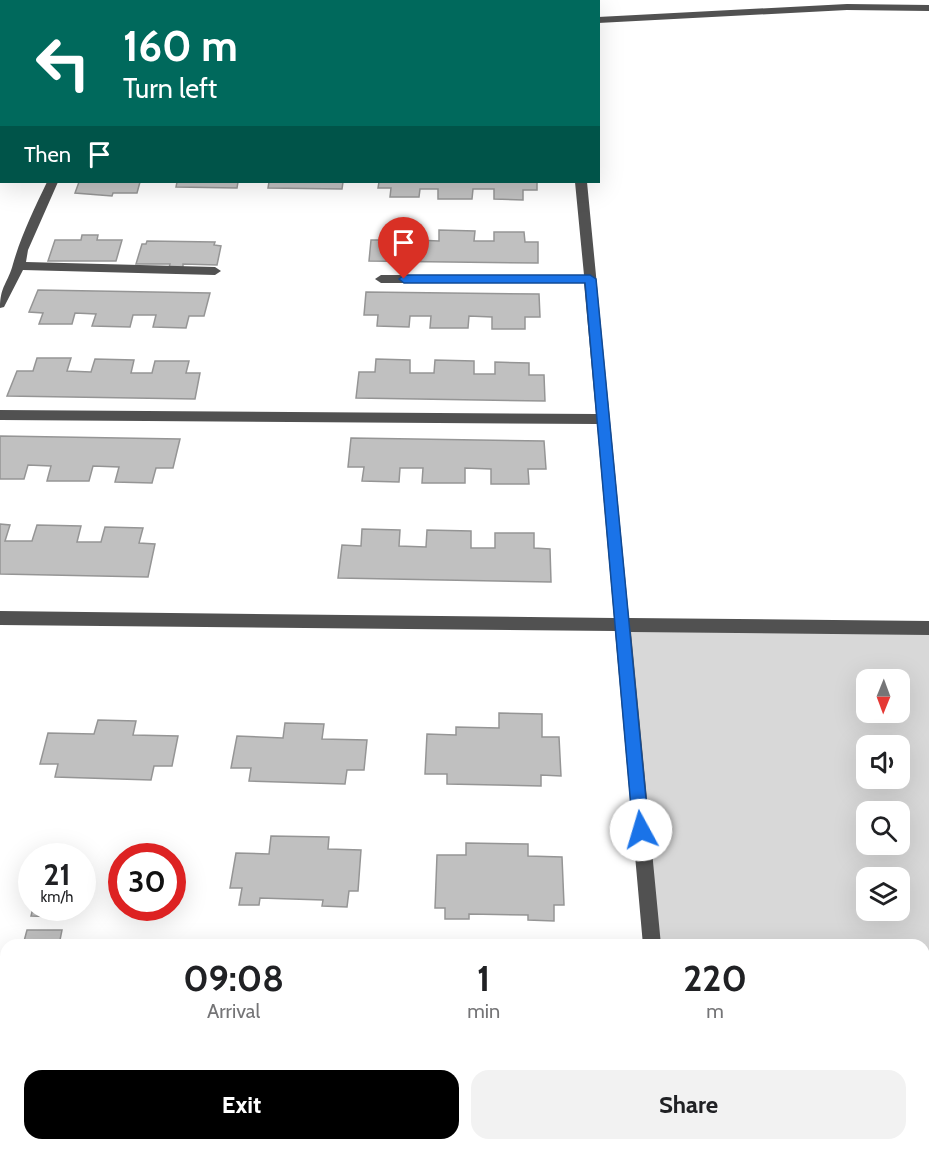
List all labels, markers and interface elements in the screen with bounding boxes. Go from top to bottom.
text: 160 m [123,20,238,72]
icon: left [24,24,102,102]
text: Turn left [123,72,217,105]
icon: arrive [83,138,116,171]
text: Then [24,141,71,168]
pin [378,217,429,279]
icon: arrive [387,226,420,259]
north arrow [856,669,910,723]
map controls [856,669,910,921]
button: sound [856,735,910,789]
position arrow [609,798,673,862]
button: search [856,801,910,855]
speed limit sign: 30 [108,843,186,921]
text: 21 [44,856,70,893]
button: layers [856,867,910,921]
text: km/h [41,888,73,906]
text: 09:08 [183,956,284,1000]
text: 1 [477,956,490,1000]
text: 220 [683,956,747,1000]
text: Arrival [207,999,260,1023]
text: min [467,999,500,1023]
text: m [706,999,724,1023]
button: Exit [24,1070,459,1139]
button: Share [471,1070,906,1139]

